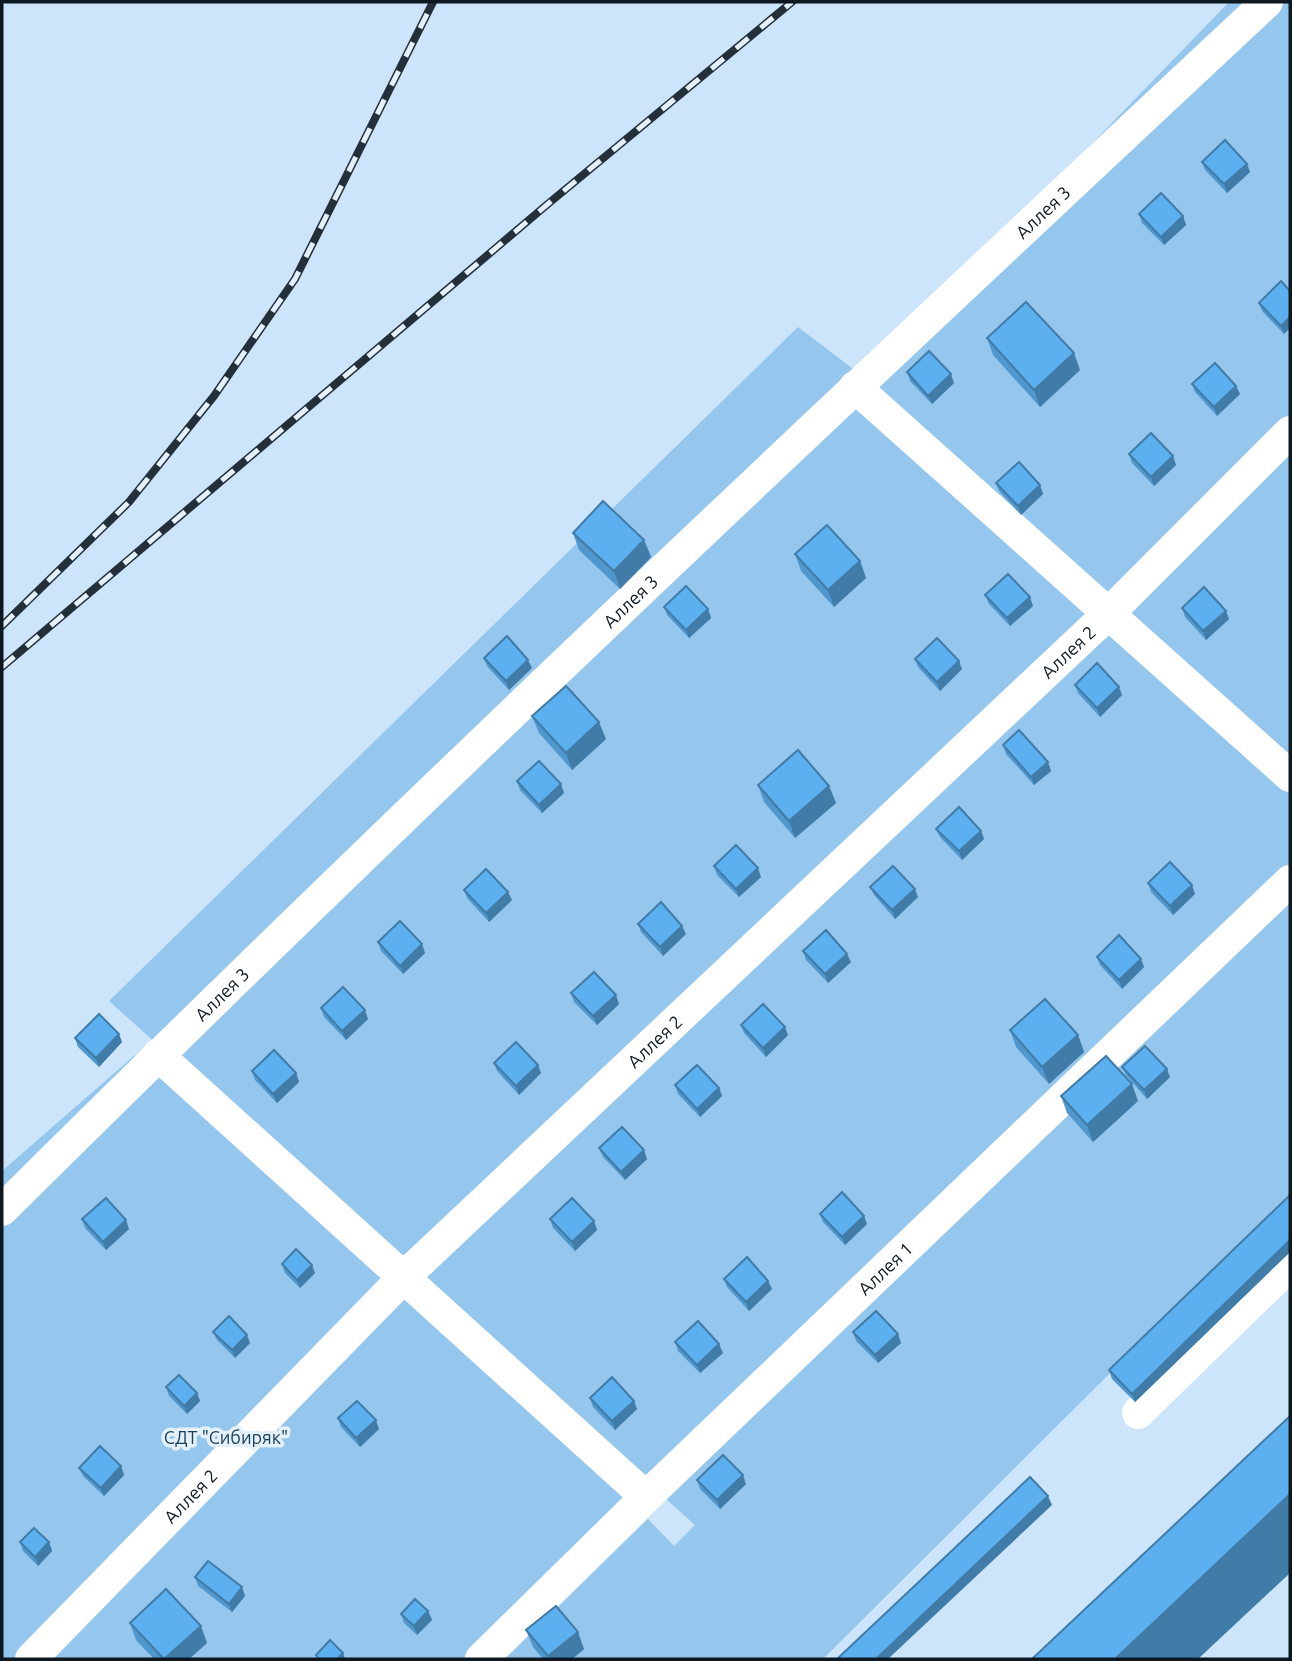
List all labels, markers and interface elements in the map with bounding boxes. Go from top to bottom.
street label: Аллея 3 [1011,182,1074,242]
street label: Аллея 3 [599,571,661,631]
street label: Аллея 2 [1037,621,1099,682]
street label: Аллея 3 [191,963,253,1025]
street label: Аллея 2 [623,1011,686,1071]
street label: Аллея 1 [854,1238,916,1299]
park label: СДТ "Сибиряк" [164,1427,288,1447]
street label: Аллея 2 [160,1465,221,1527]

